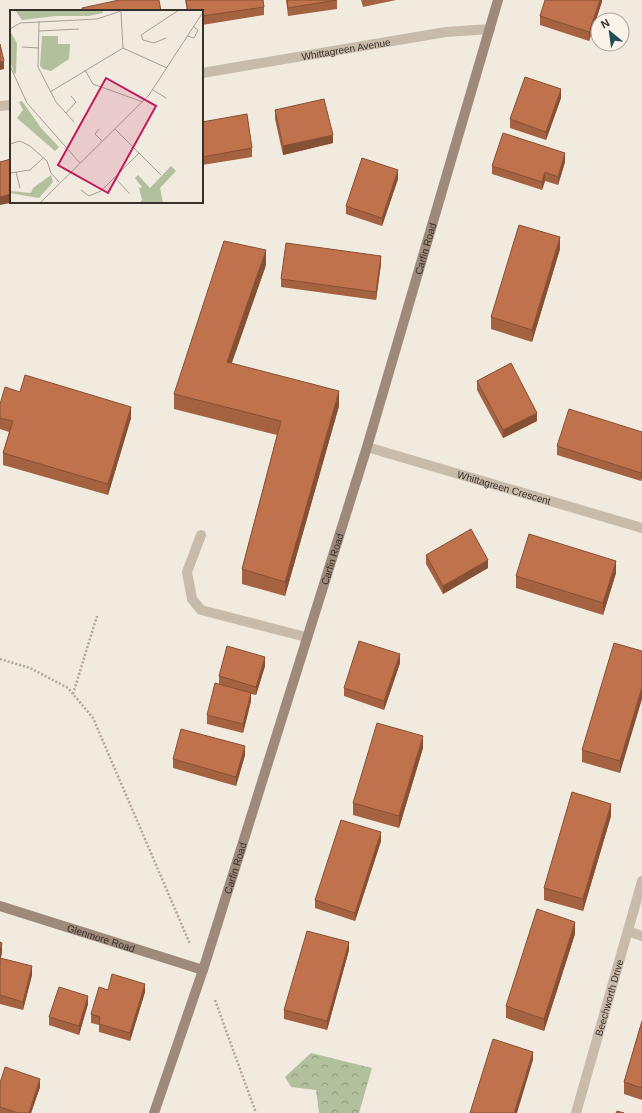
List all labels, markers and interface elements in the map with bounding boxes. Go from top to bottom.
inset map [10,10,203,203]
north arrow [590,12,630,52]
text: N [599,16,612,30]
street label: Whittagreen Avenue [301,36,392,62]
street label: Carfin Road [412,221,438,276]
street label: Whittagreen Crescent [456,468,552,506]
street label: Carfin Road [319,532,345,586]
street label: Carfin Road [222,841,248,895]
street label: Glenmore Road [66,922,136,954]
street label: Beechworth Drive [593,958,625,1037]

